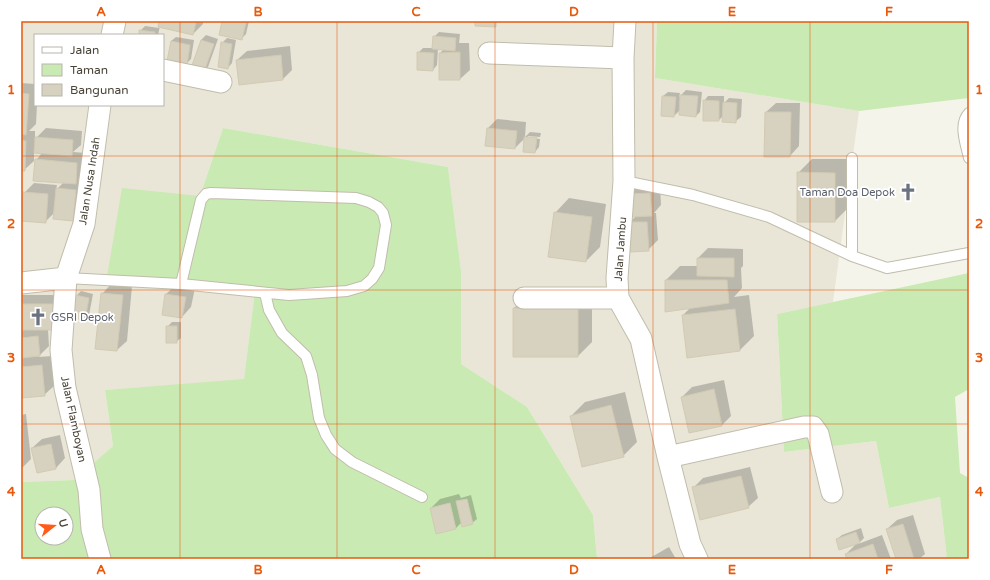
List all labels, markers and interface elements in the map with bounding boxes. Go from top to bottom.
text: A [96,4,106,20]
text: B [253,4,263,20]
text: C [411,4,421,20]
text: D [569,4,579,20]
text: E [728,4,736,20]
text: F [885,4,893,20]
legend [34,34,164,106]
text: Jalan [70,43,99,57]
text: Taman [70,63,108,77]
text: 1 [7,82,15,98]
text: 1 [975,82,983,98]
text: Bangunan [70,83,129,97]
street label: Jalan Nusa Indah [76,136,103,226]
church icon: Taman Doa Depok [898,182,918,202]
place label: Taman Doa Depok [799,186,895,199]
text: 2 [7,216,15,232]
street label: Jalan Jambu [612,216,629,282]
text: 2 [975,216,983,232]
church icon: GSRI Depok [28,307,48,327]
place label: GSRI Depok [51,311,114,324]
text: 3 [7,350,15,366]
text: 3 [975,350,983,366]
street label: Jalan Flamboyan [58,375,89,463]
text: 4 [7,484,16,500]
text: 4 [975,484,984,500]
north arrow [34,506,74,546]
text: U [56,517,71,529]
text: A [96,562,106,578]
text: B [253,562,263,578]
text: C [411,562,421,578]
text: D [569,562,579,578]
text: E [728,562,736,578]
text: F [885,562,893,578]

